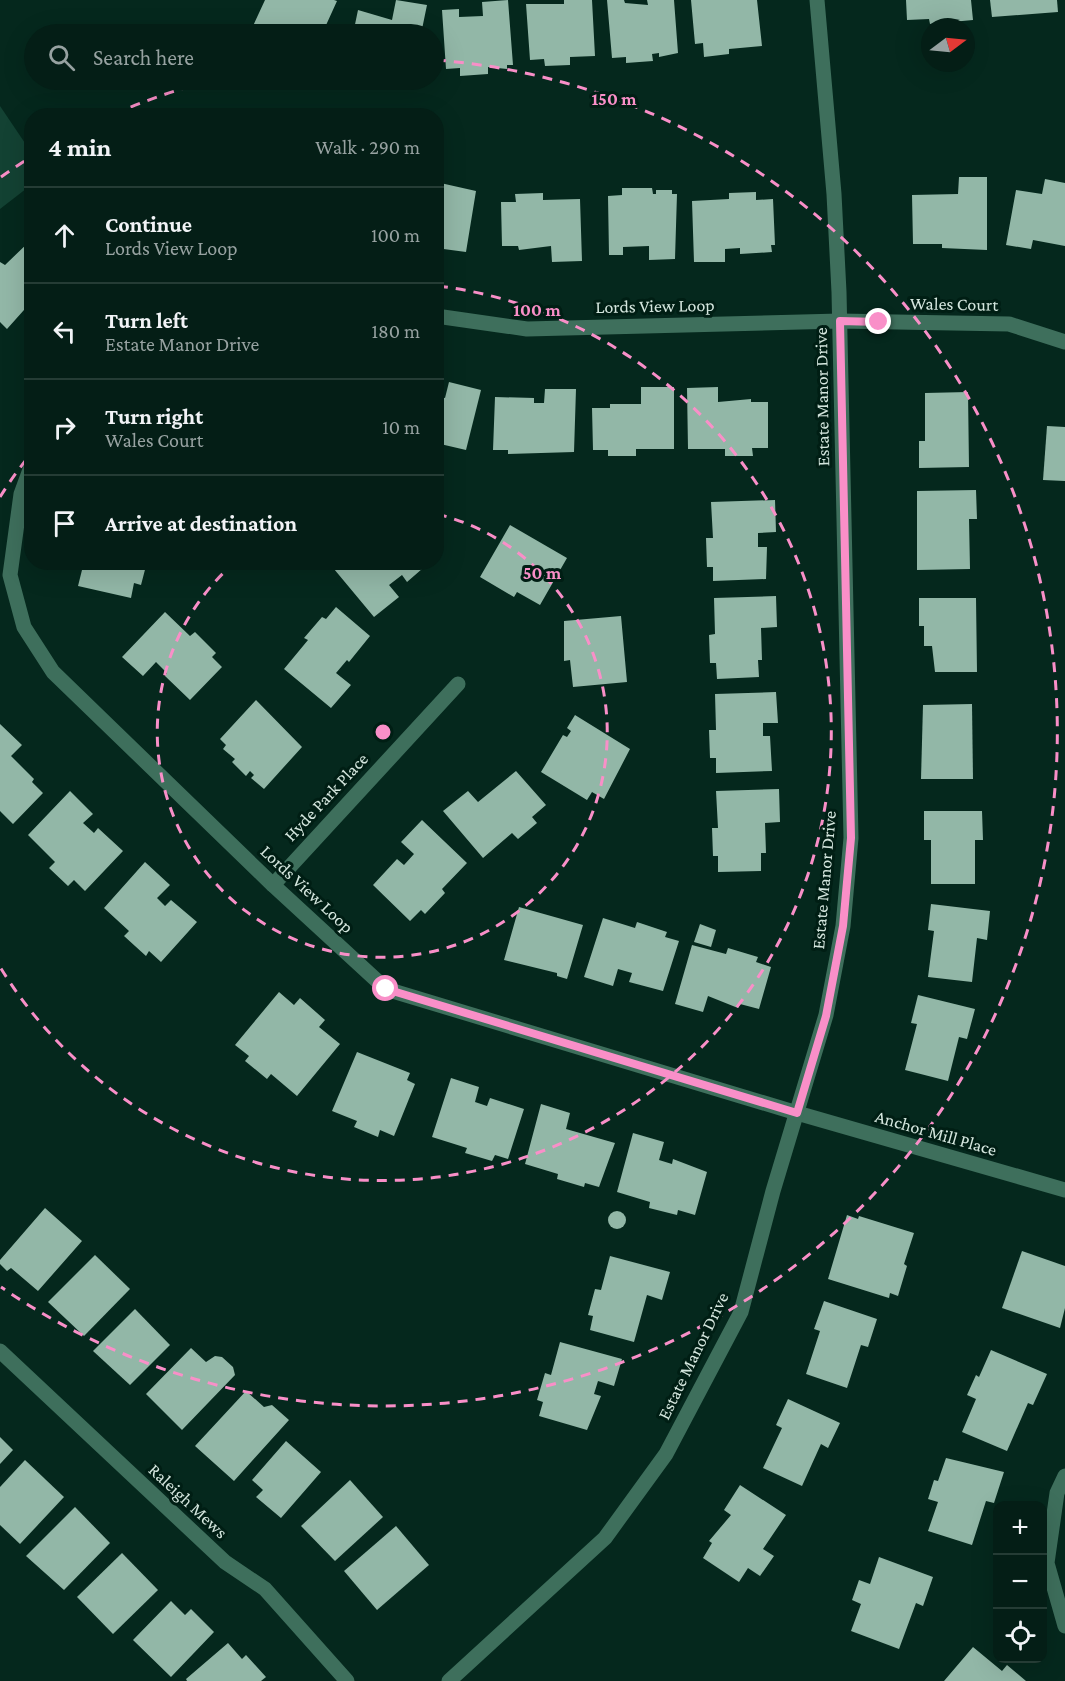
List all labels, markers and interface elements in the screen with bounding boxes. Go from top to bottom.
north arrow [921,18,975,72]
search box [24,24,444,90]
icon: search [45,41,78,74]
text: Search here [93,45,194,70]
text: 150 m [591,89,637,109]
text: 4 min [48,133,112,162]
text: Walk · 290 m [315,136,420,158]
text: Continue [105,212,192,237]
icon: ahead [48,219,81,252]
text: 100 m [371,224,420,246]
text: Lords View Loop [105,237,238,259]
street label: Wales Court [910,293,999,315]
street label: Lords View Loop [595,295,715,317]
text: 100 m [513,300,561,320]
text: Turn left [105,308,188,333]
route end [865,308,891,334]
icon: left [48,315,81,348]
text: 180 m [371,320,420,342]
street label: Estate Manor Drive [811,327,833,467]
text: Estate Manor Drive [105,333,259,355]
text: Turn right [105,404,203,429]
icon: right [48,411,81,444]
text: 10 m [382,416,420,438]
text: Wales Court [105,429,203,451]
icon: arrive [48,507,81,540]
text: Arrive at destination [105,511,297,536]
text: 50 m [523,563,562,583]
centre of rings [373,722,393,742]
street label: Hyde Park Place [280,749,372,845]
street label: Estate Manor Drive [808,810,840,950]
street label: Lords View Loop [257,841,357,937]
route start [372,975,398,1001]
street label: Anchor Mill Place [873,1106,999,1160]
street label: Estate Manor Drive [654,1289,732,1423]
street label: Raleigh Mews [145,1459,231,1543]
map controls [993,1501,1047,1663]
button: + [993,1501,1047,1555]
button: − [993,1555,1047,1609]
button: locate [993,1609,1047,1663]

